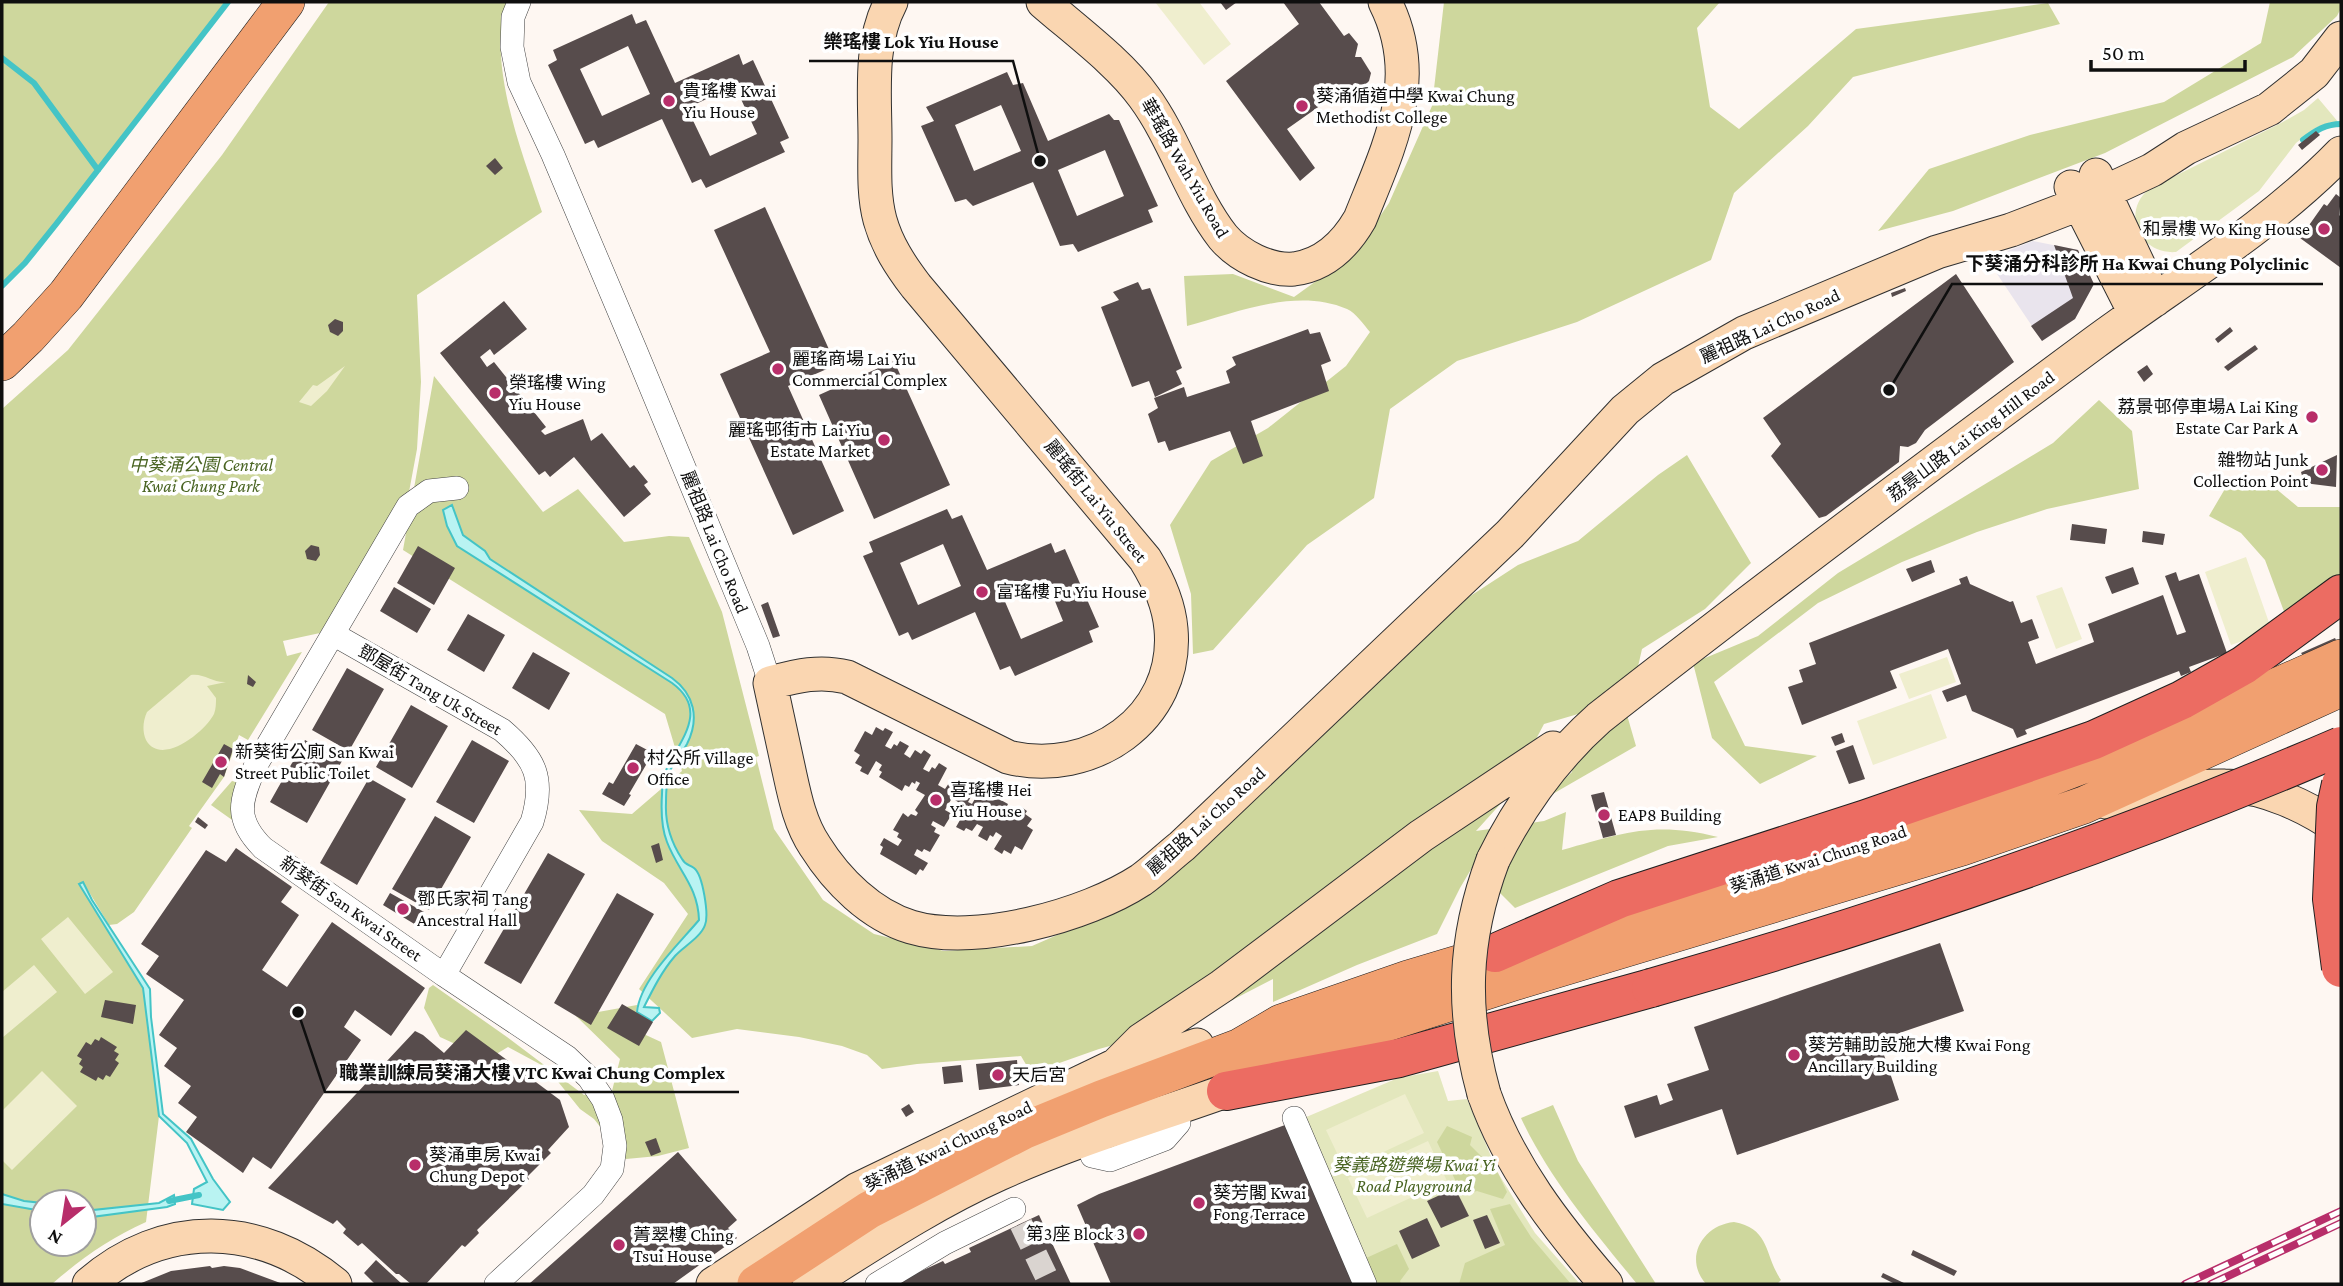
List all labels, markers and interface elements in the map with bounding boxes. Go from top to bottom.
callout: 樂瑤樓 Lok Yiu House [809,21,1013,61]
scale bar [2091,28,2245,72]
text: 樂瑤樓 Lok Yiu House [823,31,999,52]
text: 50 m [2102,41,2145,65]
place label: 貴瑤樓 Kwai Yiu House [683,81,776,122]
place label: 葵涌循道中學 Kwai Chung Methodist College [1316,86,1515,127]
marker: 貴瑤樓 Kwai Yiu House [661,93,677,109]
street label: 華瑤路 Wah Yiu Road [1137,95,1233,242]
marker: 葵涌循道中學 Kwai Chung Methodist College [1294,98,1310,114]
place label: 和景樓 Wo King House [2142,219,2310,239]
marker: 和景樓 Wo King House [2316,221,2332,237]
callout: 下葵涌分科診所 Ha Kwai Chung Polyclinic [1952,244,2323,284]
text: 下葵涌分科診所 Ha Kwai Chung Polyclinic [1965,253,2309,274]
street label: 麗祖路 Lai Cho Road [1697,285,1844,367]
place label: 麗瑤商場 Lai Yiu Commercial Complex [792,349,948,390]
marker: 麗瑤商場 Lai Yiu Commercial Complex [770,361,786,377]
street label: 荔景山路 Lai King Hill Road [1884,366,2059,505]
place label: 榮瑤樓 Wing Yiu House [509,373,606,414]
marker: 榮瑤樓 Wing Yiu House [487,385,503,401]
place label: 荔景邨停車場A Lai King Estate Car Park A [2118,397,2299,438]
marker: 荔景邨停車場A Lai King Estate Car Park A [2304,409,2320,425]
place label: 麗瑤邨街市 Lai Yiu Estate Market [728,420,871,461]
marker: 麗瑤邨街市 Lai Yiu Estate Market [876,432,892,448]
street label: 麗瑤街 Lai Yiu Street [1041,436,1152,567]
place label: 雜物站 Junk Collection Point [2193,450,2309,491]
park label: 中葵涌公園 Central Kwai Chung Park [129,455,274,496]
marker: 雜物站 Junk Collection Point [2314,462,2330,478]
street label: 麗祖路 Lai Cho Road [677,468,753,617]
place label: 富瑤樓 Fu Yiu House [996,582,1147,602]
marker: 富瑤樓 Fu Yiu House [974,584,990,600]
street label: 鄧屋街 Tang Uk Street [355,641,506,740]
place label: 新葵街公廁 San Kwai Street Public Toilet [235,742,394,783]
place label: 村公所 Village Office [647,748,753,789]
marker: 新葵街公廁 San Kwai Street Public Toilet [213,754,229,770]
marker: 村公所 Village Office [625,760,641,776]
street label: 麗祖路 Lai Cho Road [1143,762,1270,879]
place label: 喜瑤樓 Hei Yiu House [950,780,1032,821]
marker: 喜瑤樓 Hei Yiu House [928,792,944,808]
place label: EAP8 Building [1618,805,1722,825]
marker: EAP8 Building [1596,807,1612,823]
street label: 葵涌道 Kwai Chung Road [1727,821,1909,897]
street label: 新葵街 San Kwai Street [276,852,427,966]
place label: 鄧氏家祠 Tang Ancestral Hall [417,889,529,930]
marker: 鄧氏家祠 Tang Ancestral Hall [395,901,411,917]
place label: 葵芳輔助設施大樓 Kwai Fong Ancillary Building [1808,1035,2031,1076]
marker: 葵芳輔助設施大樓 Kwai Fong Ancillary Building [1786,1047,1802,1063]
callout: 職業訓練局葵涌大樓 VTC Kwai Chung Complex [325,1052,739,1092]
text: 職業訓練局葵涌大樓 VTC Kwai Chung Complex [339,1062,725,1083]
place label: 天后宮 [1012,1065,1066,1085]
marker: 天后宮 [990,1067,1006,1083]
street label: 葵涌道 Kwai Chung Road [861,1096,1036,1195]
place label: 葵涌車房 Kwai Chung Depot [429,1145,540,1186]
park label: 葵義路遊樂場 Kwai Yi Road Playground [1332,1155,1496,1196]
marker: 葵涌車房 Kwai Chung Depot [407,1157,423,1173]
place label: 葵芳閣 Kwai Fong Terrace [1213,1183,1306,1224]
north arrow [28,1188,98,1258]
marker: 葵芳閣 Kwai Fong Terrace [1191,1195,1207,1211]
place label: 第3座 Block 3 [1026,1224,1125,1244]
text: N [44,1225,66,1250]
place label: 菁翠樓 Ching Tsui House [633,1225,734,1266]
marker: 第3座 Block 3 [1131,1226,1147,1242]
marker: 菁翠樓 Ching Tsui House [611,1237,627,1253]

